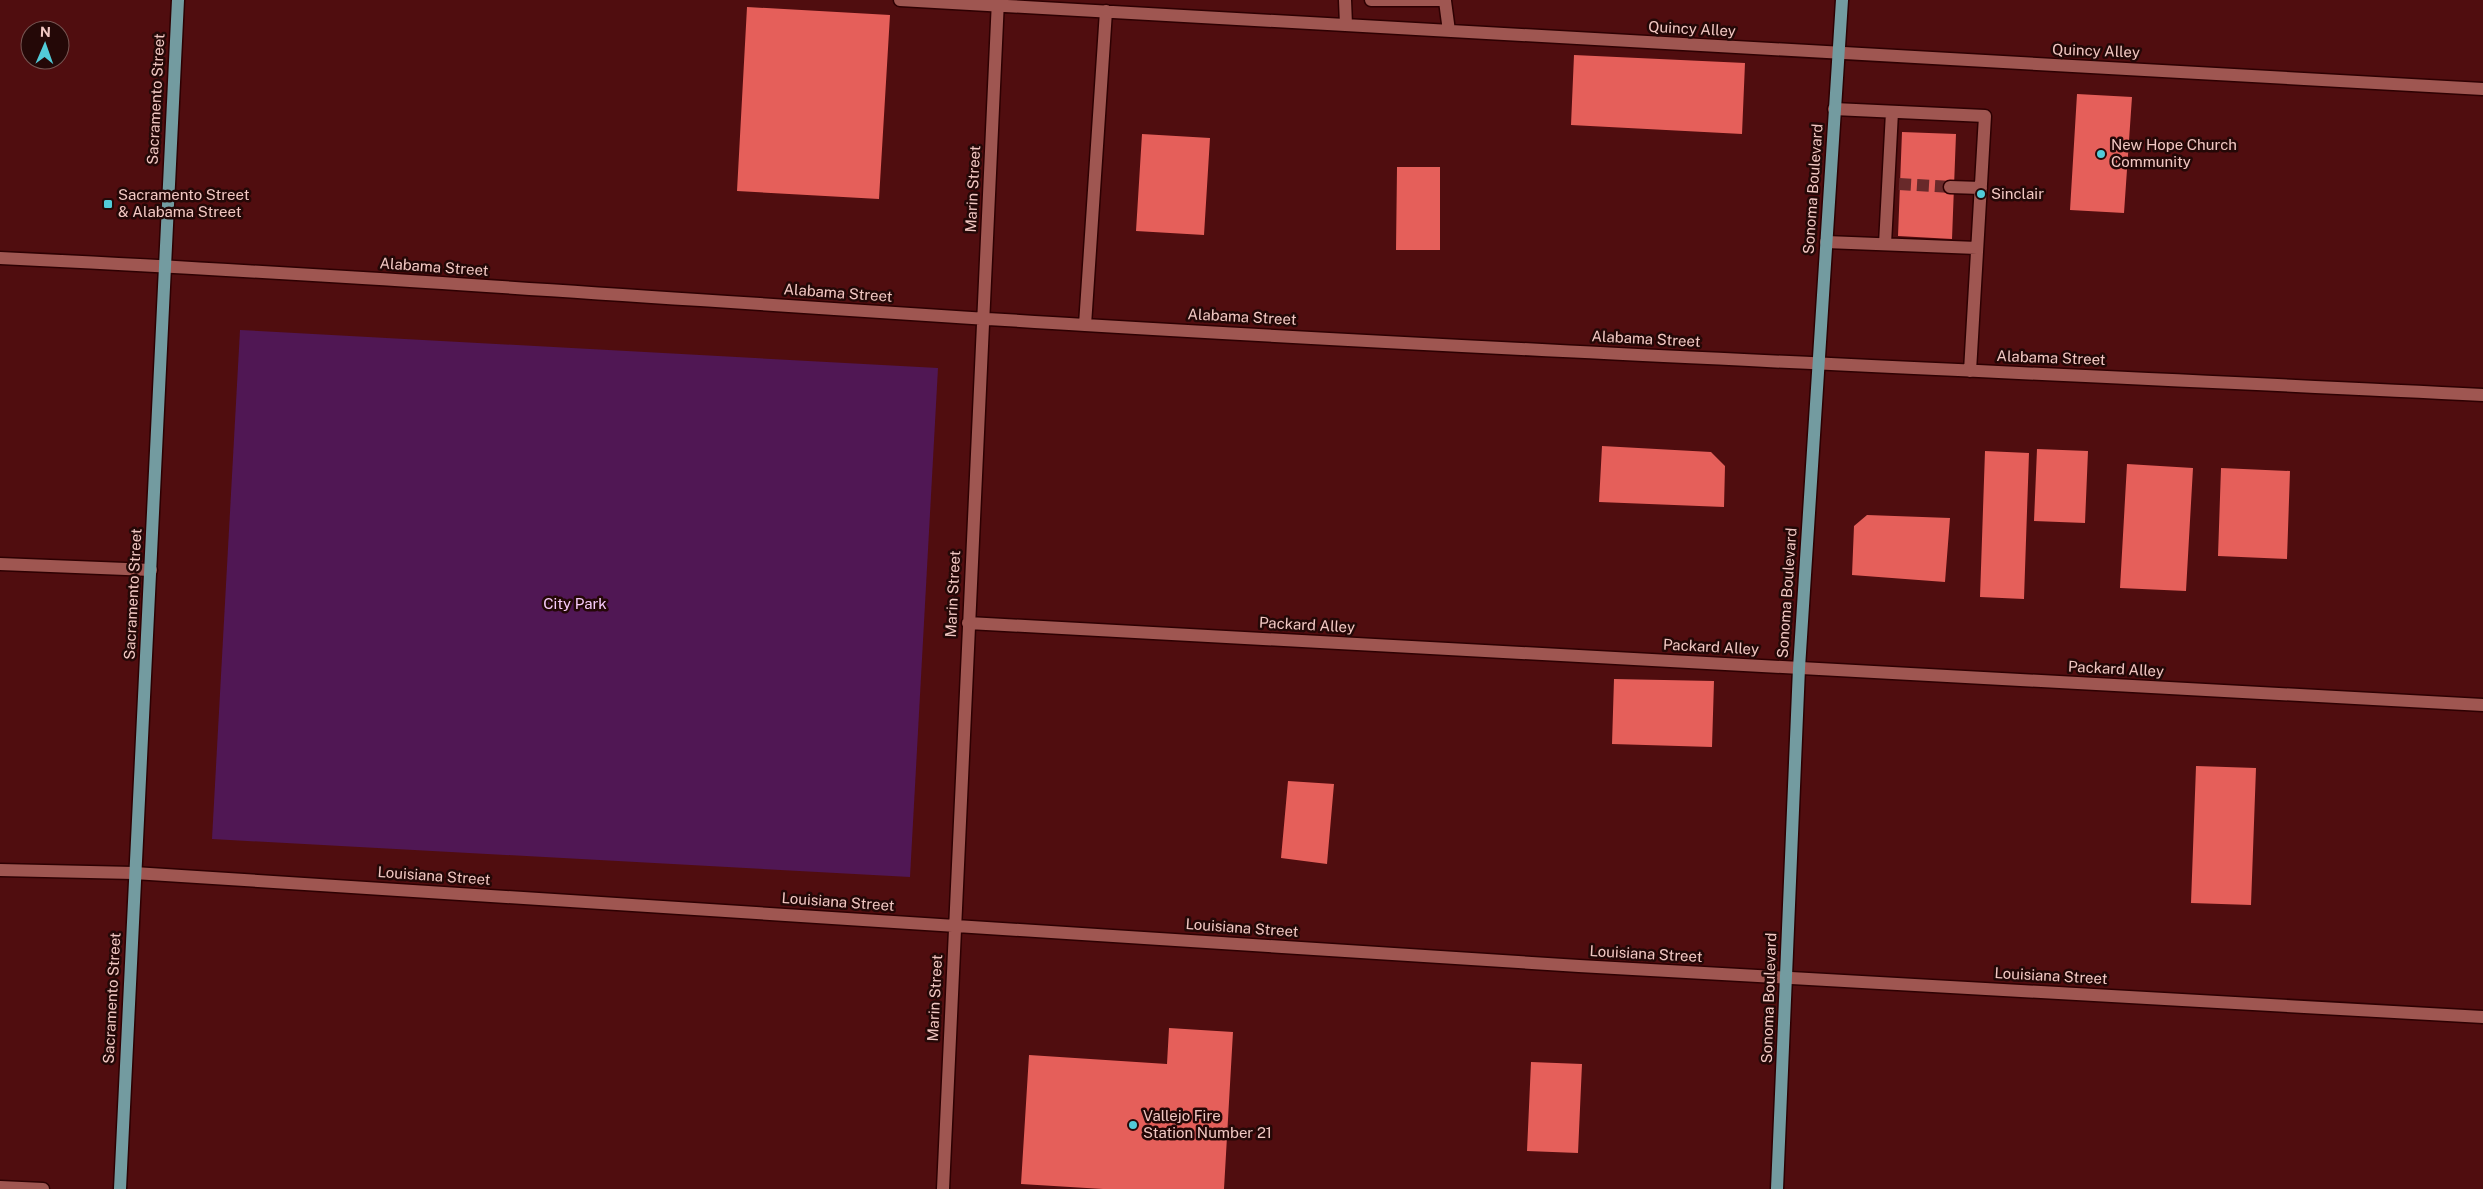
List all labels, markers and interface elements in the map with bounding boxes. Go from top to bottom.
street label: Quincy Alley [1648,18,1736,39]
north arrow [20,20,70,70]
text: N [40,24,51,40]
street label: Sacramento Street [144,33,167,165]
street label: Quincy Alley [2052,40,2140,61]
street label: Sonoma Boulevard [1799,123,1826,255]
place label: New Hope Church Community [2111,136,2237,170]
street label: Marin Street [962,145,983,233]
marker: New Hope Church Community [2095,148,2107,160]
place label: Sinclair [1991,185,2044,202]
place label: Sacramento Street & Alabama Street [118,186,250,220]
marker: Sinclair [1975,188,1987,200]
marker: Sacramento Street & Alabama Street [102,198,114,210]
street label: Alabama Street [379,254,489,279]
street label: Alabama Street [783,280,893,305]
street label: Alabama Street [1187,305,1297,328]
street label: Alabama Street [1591,327,1701,350]
street label: Alabama Street [1996,347,2106,368]
street label: Sonoma Boulevard [1773,527,1800,659]
street label: Sacramento Street [121,528,144,660]
street label: Marin Street [942,550,963,638]
park label: City Park [543,595,607,612]
street label: Packard Alley [1259,613,1355,636]
street label: Packard Alley [1663,635,1759,658]
street label: Packard Alley [2068,657,2164,680]
street label: Louisiana Street [377,863,491,888]
street label: Louisiana Street [781,889,895,914]
street label: Louisiana Street [1185,915,1299,940]
street label: Sacramento Street [100,932,123,1064]
street label: Sonoma Boulevard [1758,932,1779,1064]
street label: Louisiana Street [1589,942,1703,965]
street label: Marin Street [924,954,945,1042]
street label: Louisiana Street [1994,964,2108,987]
place label: Vallejo Fire Station Number 21 [1143,1107,1272,1141]
marker: Vallejo Fire Station Number 21 [1127,1119,1139,1131]

